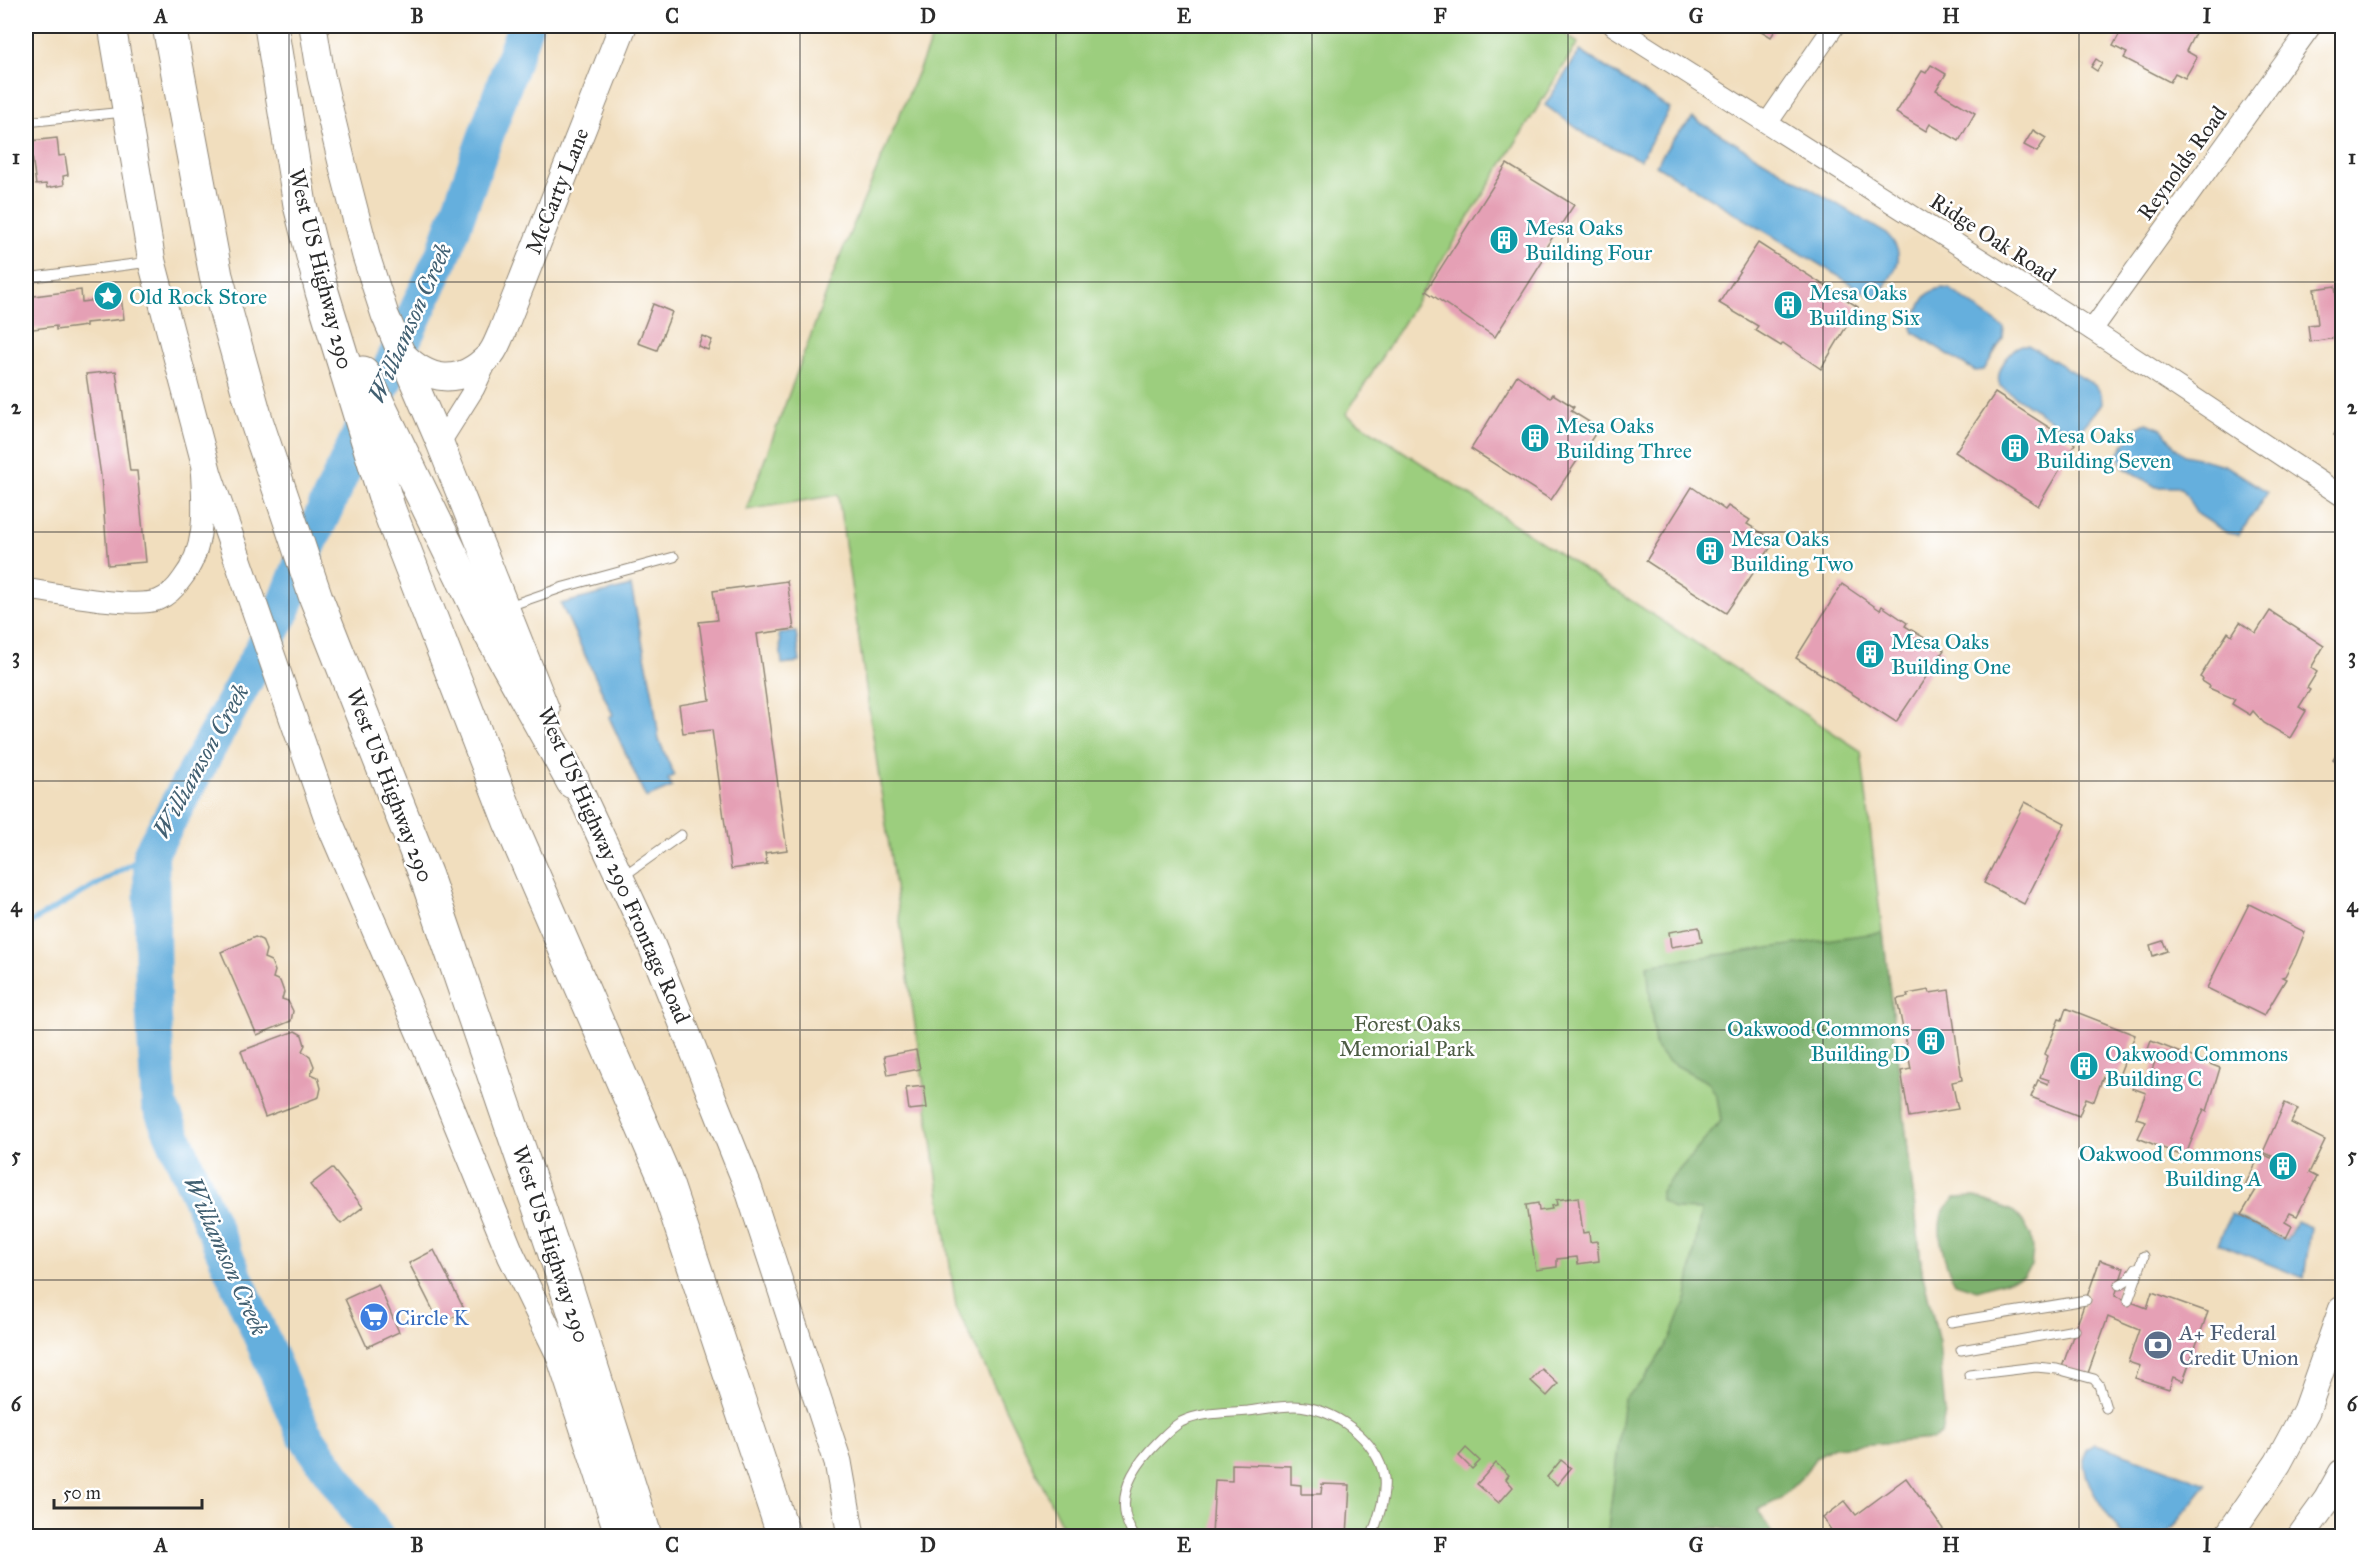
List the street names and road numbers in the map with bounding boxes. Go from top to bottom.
street label: Reynolds Road [2132,101,2232,225]
street label: McCarty Lane [519,124,595,258]
street label: West US Highway 290 [283,166,359,372]
street label: Ridge Oak Road [1925,187,2061,289]
street label: West US Highway 290 [341,684,439,886]
street label: West US Highway 290 Frontage Road [532,703,696,1027]
street label: West US Highway 290 [506,1142,596,1346]

